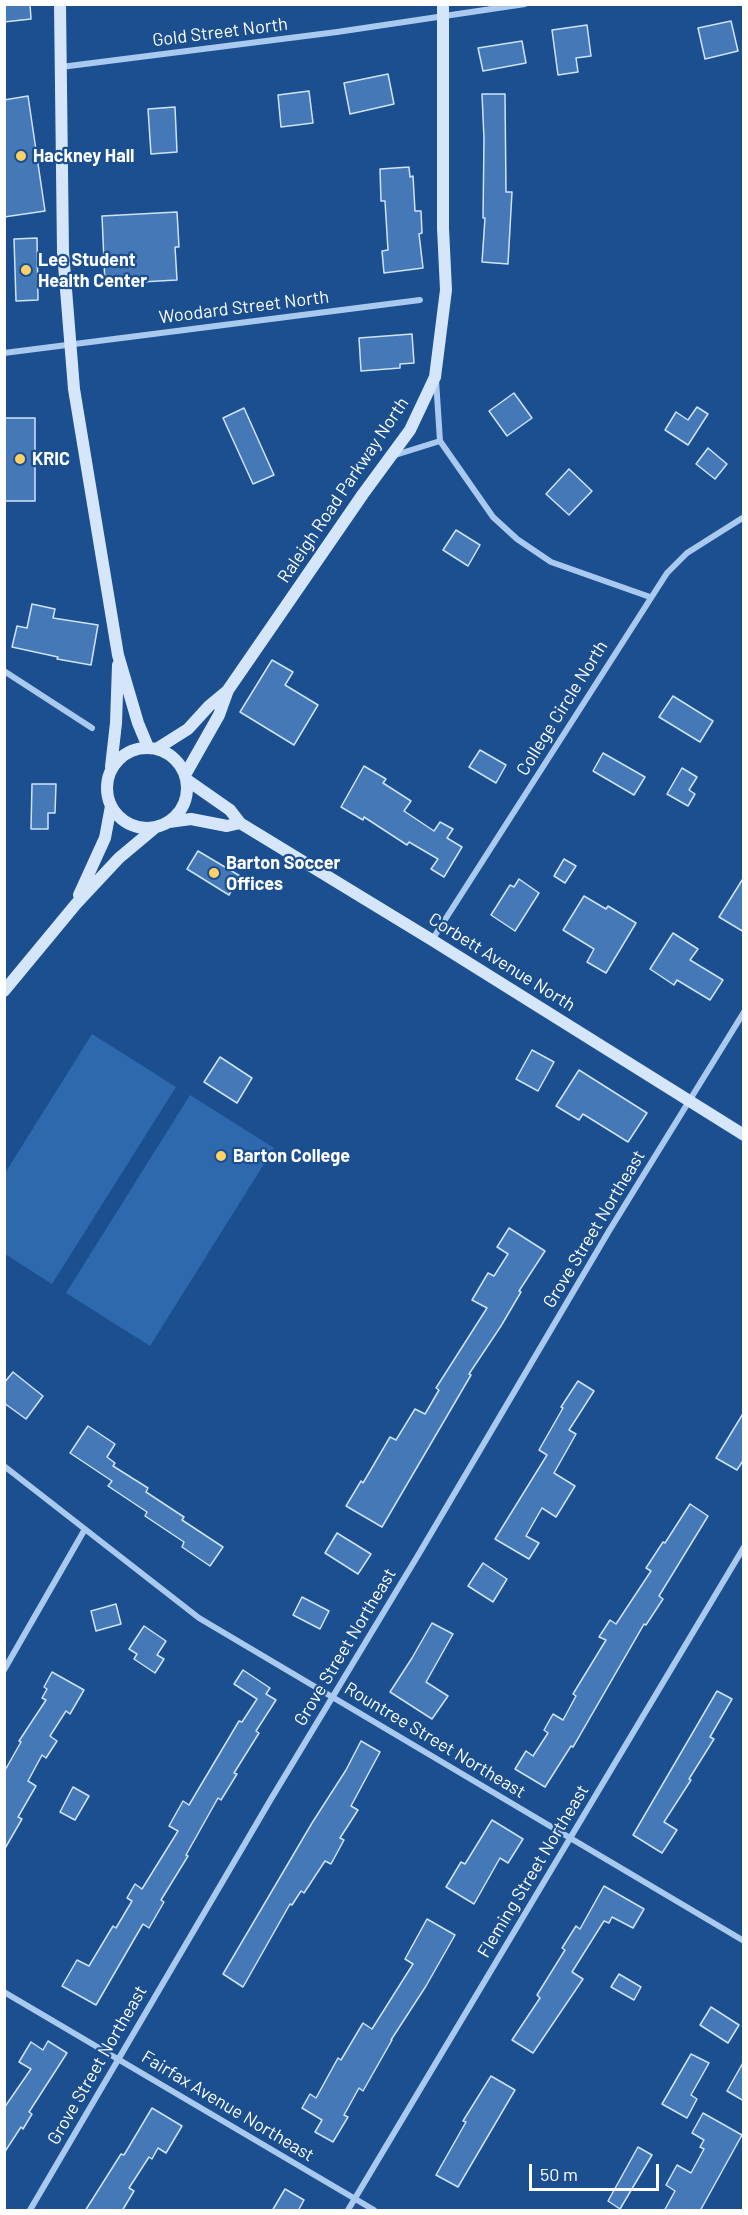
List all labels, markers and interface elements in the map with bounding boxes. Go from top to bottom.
street label: Gold Street North [151,13,289,51]
place label: Hackney Hall [33,145,134,167]
marker: Hackney Hall [14,149,28,163]
place label: Lee Student Health Center [38,249,147,292]
marker: Lee Student Health Center [19,263,33,277]
street label: Woodard Street North [158,286,330,328]
street label: Raleigh Road Parkway North [273,393,413,587]
place label: KRIC [32,448,70,470]
marker: KRIC [13,452,27,466]
street label: College Circle North [512,637,612,779]
place label: Barton Soccer Offices [226,852,340,894]
marker: Barton Soccer Offices [207,866,221,880]
street label: Corbett Avenue North [425,908,579,1016]
place label: Barton College [233,1145,350,1167]
street label: Grove Street Northeast [538,1146,650,1312]
marker: Barton College [214,1149,228,1163]
street label: Grove Street Northeast [289,1564,401,1730]
street label: Rountree Street Northeast [341,1677,529,1803]
street label: Fleming Street Northeast [473,1781,593,1961]
street label: Grove Street Northeast [43,1982,151,2148]
street label: Fairfax Avenue Northeast [138,2046,318,2166]
scale bar [532,2152,662,2190]
text: 50 m [540,2163,578,2185]

